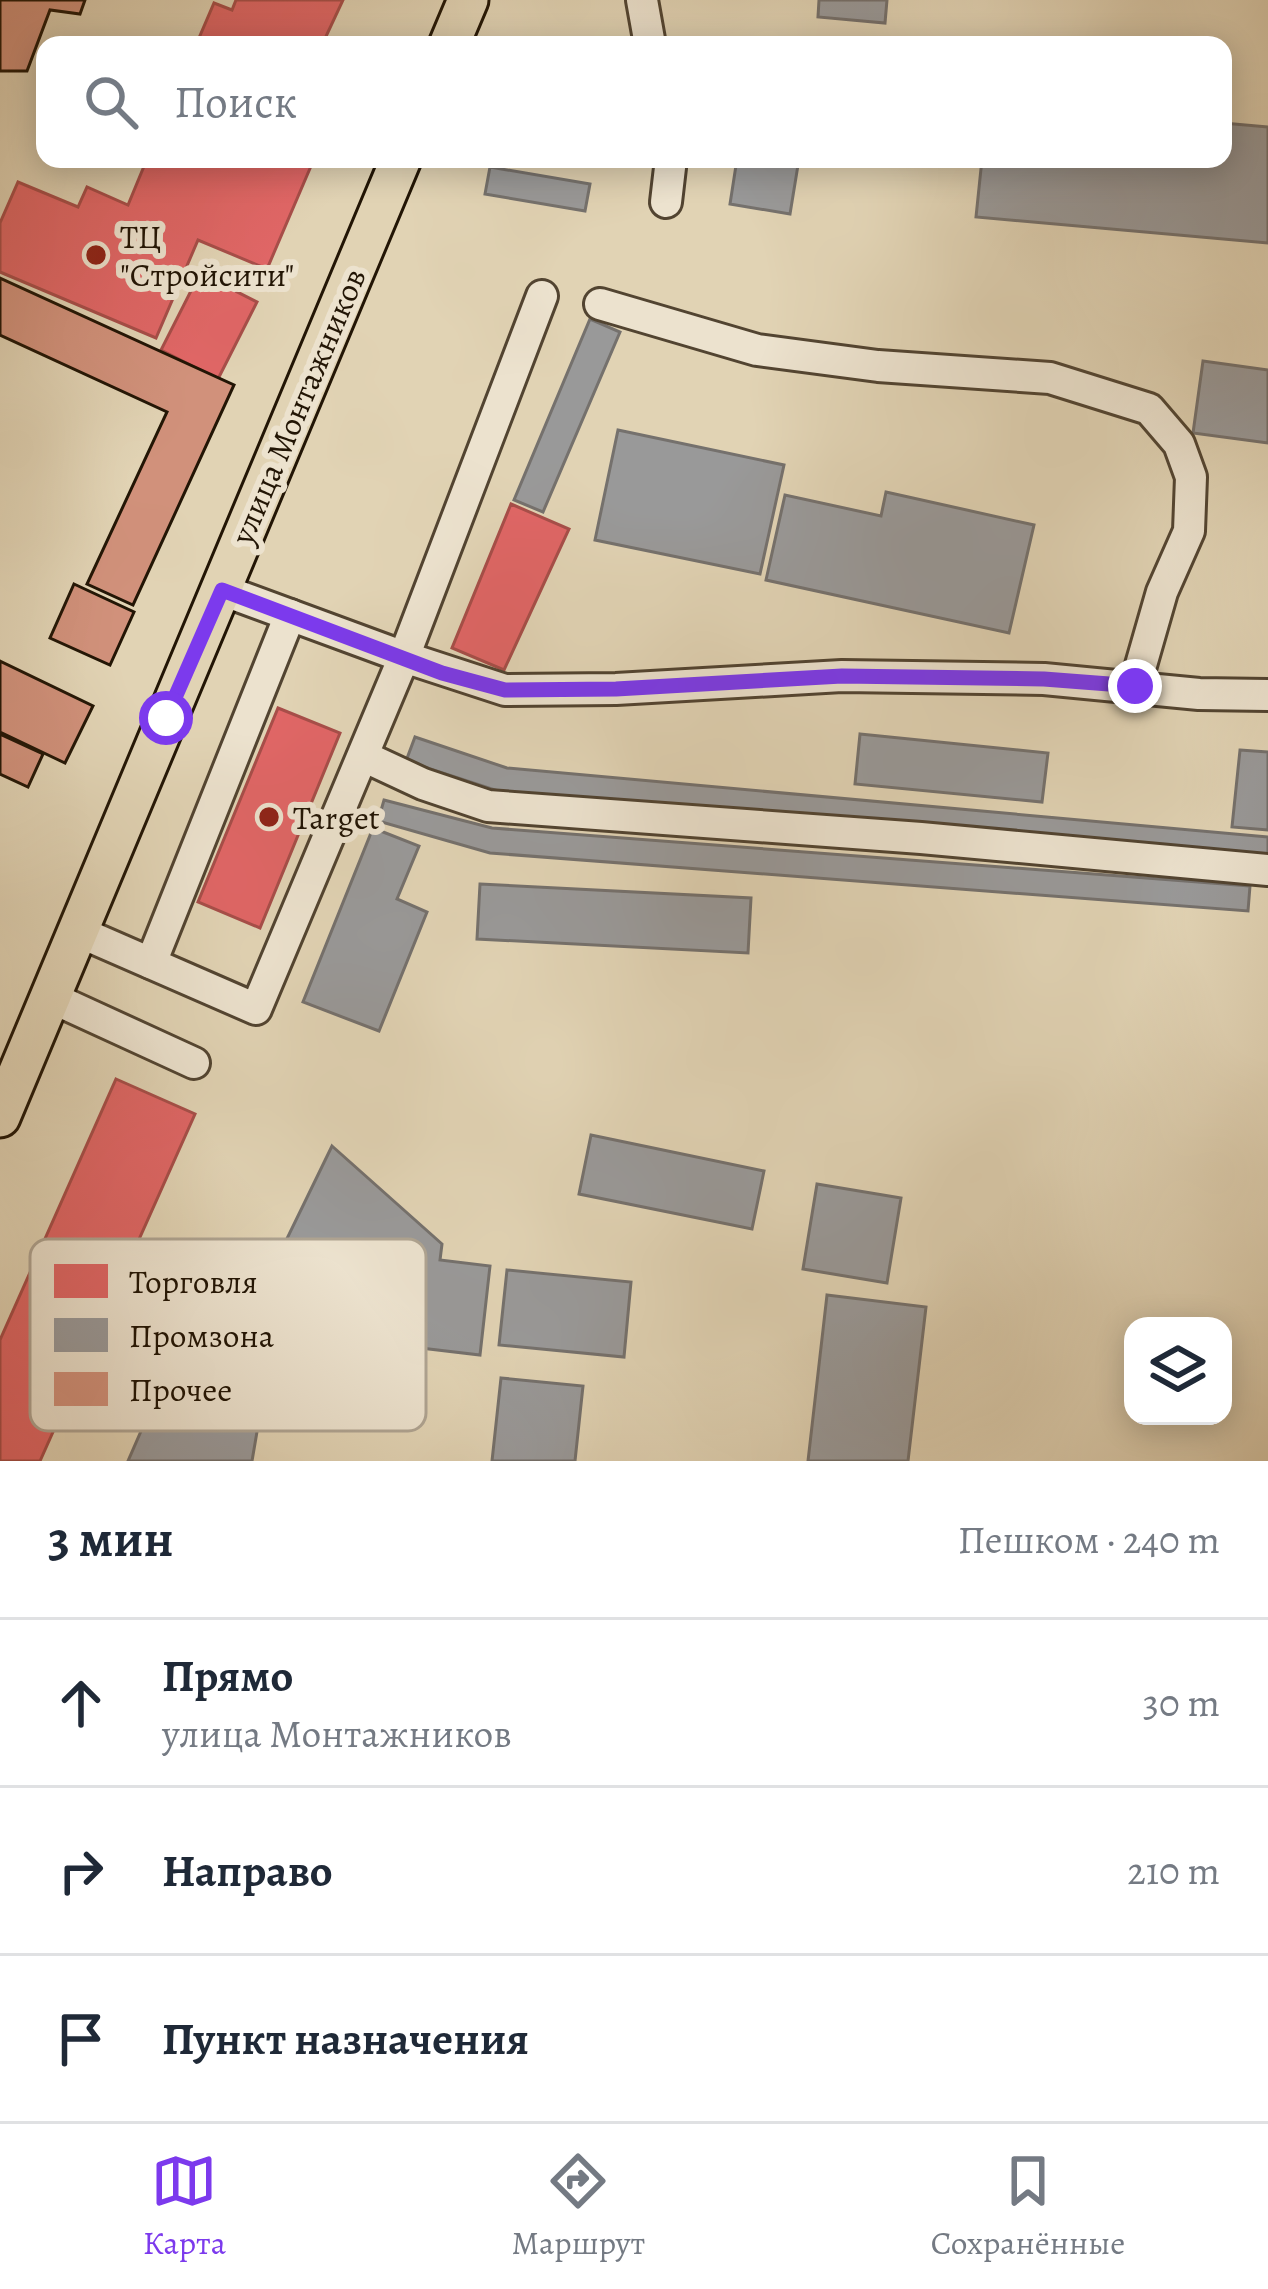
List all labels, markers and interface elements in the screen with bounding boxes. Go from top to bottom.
search box [36,36,1232,168]
icon: search [78,69,144,135]
text: Поиск [174,71,297,133]
place label: ТЦ "Стройсити" [120,214,294,297]
marker: ТЦ "Стройсити" [83,242,109,268]
street label: улица Монтажников [219,261,377,552]
route end [1108,659,1162,713]
route start [139,691,193,745]
place label: Target [293,795,380,840]
marker: Target [256,804,282,830]
legend [30,1239,426,1431]
text: Торговля [129,1259,258,1304]
text: Промзона [129,1313,275,1358]
map controls [1124,1317,1232,1425]
button: layers [1124,1317,1232,1425]
text: Прочее [129,1367,232,1412]
text: 3 мин [48,1504,174,1574]
text: Пешком · 240 m [958,1513,1220,1566]
text: Прямо [162,1645,293,1707]
icon: ahead [48,1670,114,1736]
text: 30 m [1143,1676,1220,1729]
text: улица Монтажников [162,1707,512,1760]
icon: right [48,1838,114,1904]
text: Направо [162,1840,333,1902]
text: 210 m [1127,1844,1220,1897]
icon: arrive [48,2006,114,2072]
text: Пункт назначения [162,2008,529,2070]
tab: Карта [143,2148,226,2265]
tab: Маршрут [511,2148,645,2265]
tab: Сохранённые [931,2148,1125,2265]

